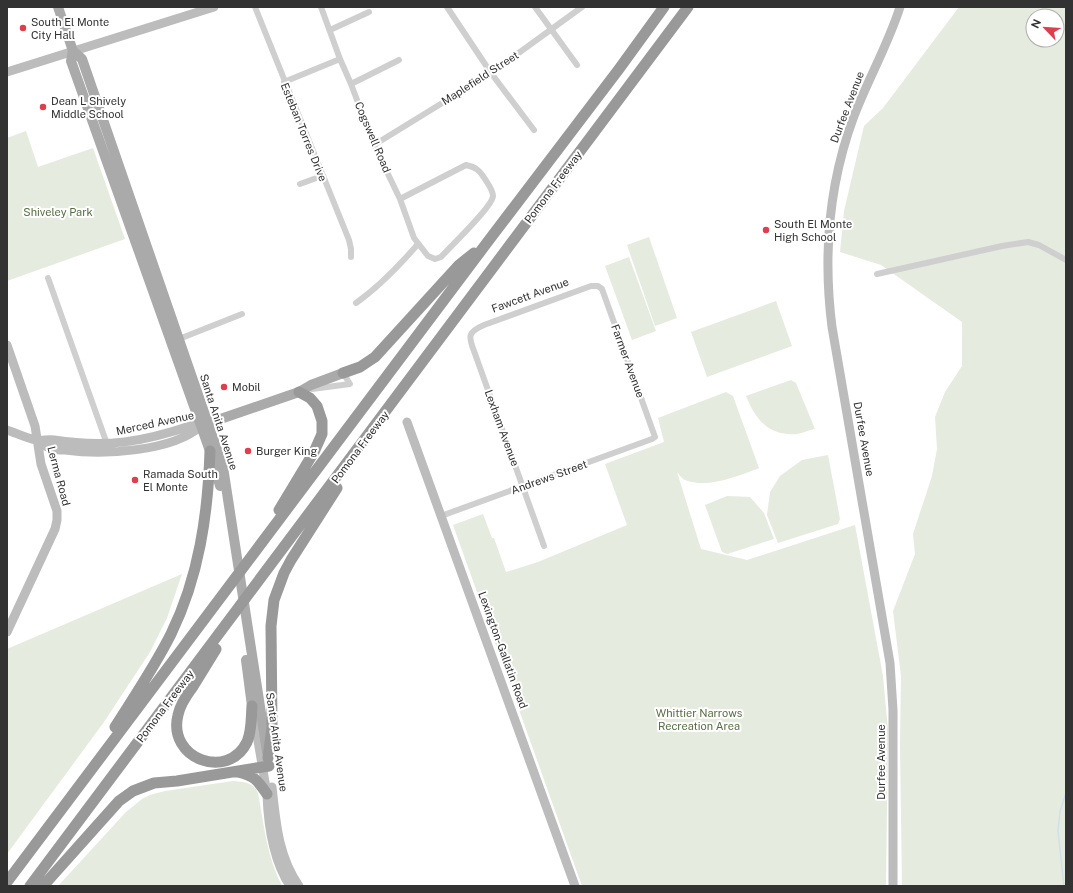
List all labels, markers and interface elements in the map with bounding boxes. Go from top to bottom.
north arrow [1025,8,1065,48]
place label: South El Monte City Hall [31,16,109,41]
text: N [1029,17,1043,30]
marker: South El Monte City Hall [18,23,28,33]
street label: Maplefield Street [439,49,521,107]
street label: Durfee Avenue [828,70,866,144]
street label: Esteban Torres Drive [279,81,329,183]
place label: Dean L Shively Middle School [51,95,126,120]
street label: Cogswell Road [353,100,393,174]
marker: Dean L Shively Middle School [38,102,48,112]
street label: Pomona Freeway [522,148,584,225]
park label: Shiveley Park [23,206,93,218]
place label: South El Monte High School [774,218,852,243]
marker: South El Monte High School [761,225,771,235]
street label: Fawcett Avenue [490,275,570,315]
street label: Farmer Avenue [609,323,647,399]
street label: Santa Anita Avenue [198,373,240,471]
place label: Mobil [232,381,261,393]
marker: Mobil [219,382,229,392]
street label: Lexham Avenue [483,388,521,468]
street label: Durfee Avenue [852,401,876,477]
street label: Pomona Freeway [329,408,391,485]
street label: Merced Avenue [115,409,195,437]
street label: Lerma Road [45,445,73,507]
place label: Burger King [256,445,317,457]
marker: Burger King [243,446,253,456]
street label: Andrews Street [509,458,589,496]
place label: Ramada South El Monte [143,468,218,493]
marker: Ramada South El Monte [130,475,140,485]
street label: Lexington-Gallatin Road [476,590,530,710]
street label: Pomona Freeway [134,667,196,744]
street label: Santa Anita Avenue [264,692,290,792]
park label: Whittier Narrows Recreation Area [656,707,743,732]
street label: Durfee Avenue [875,724,887,800]

